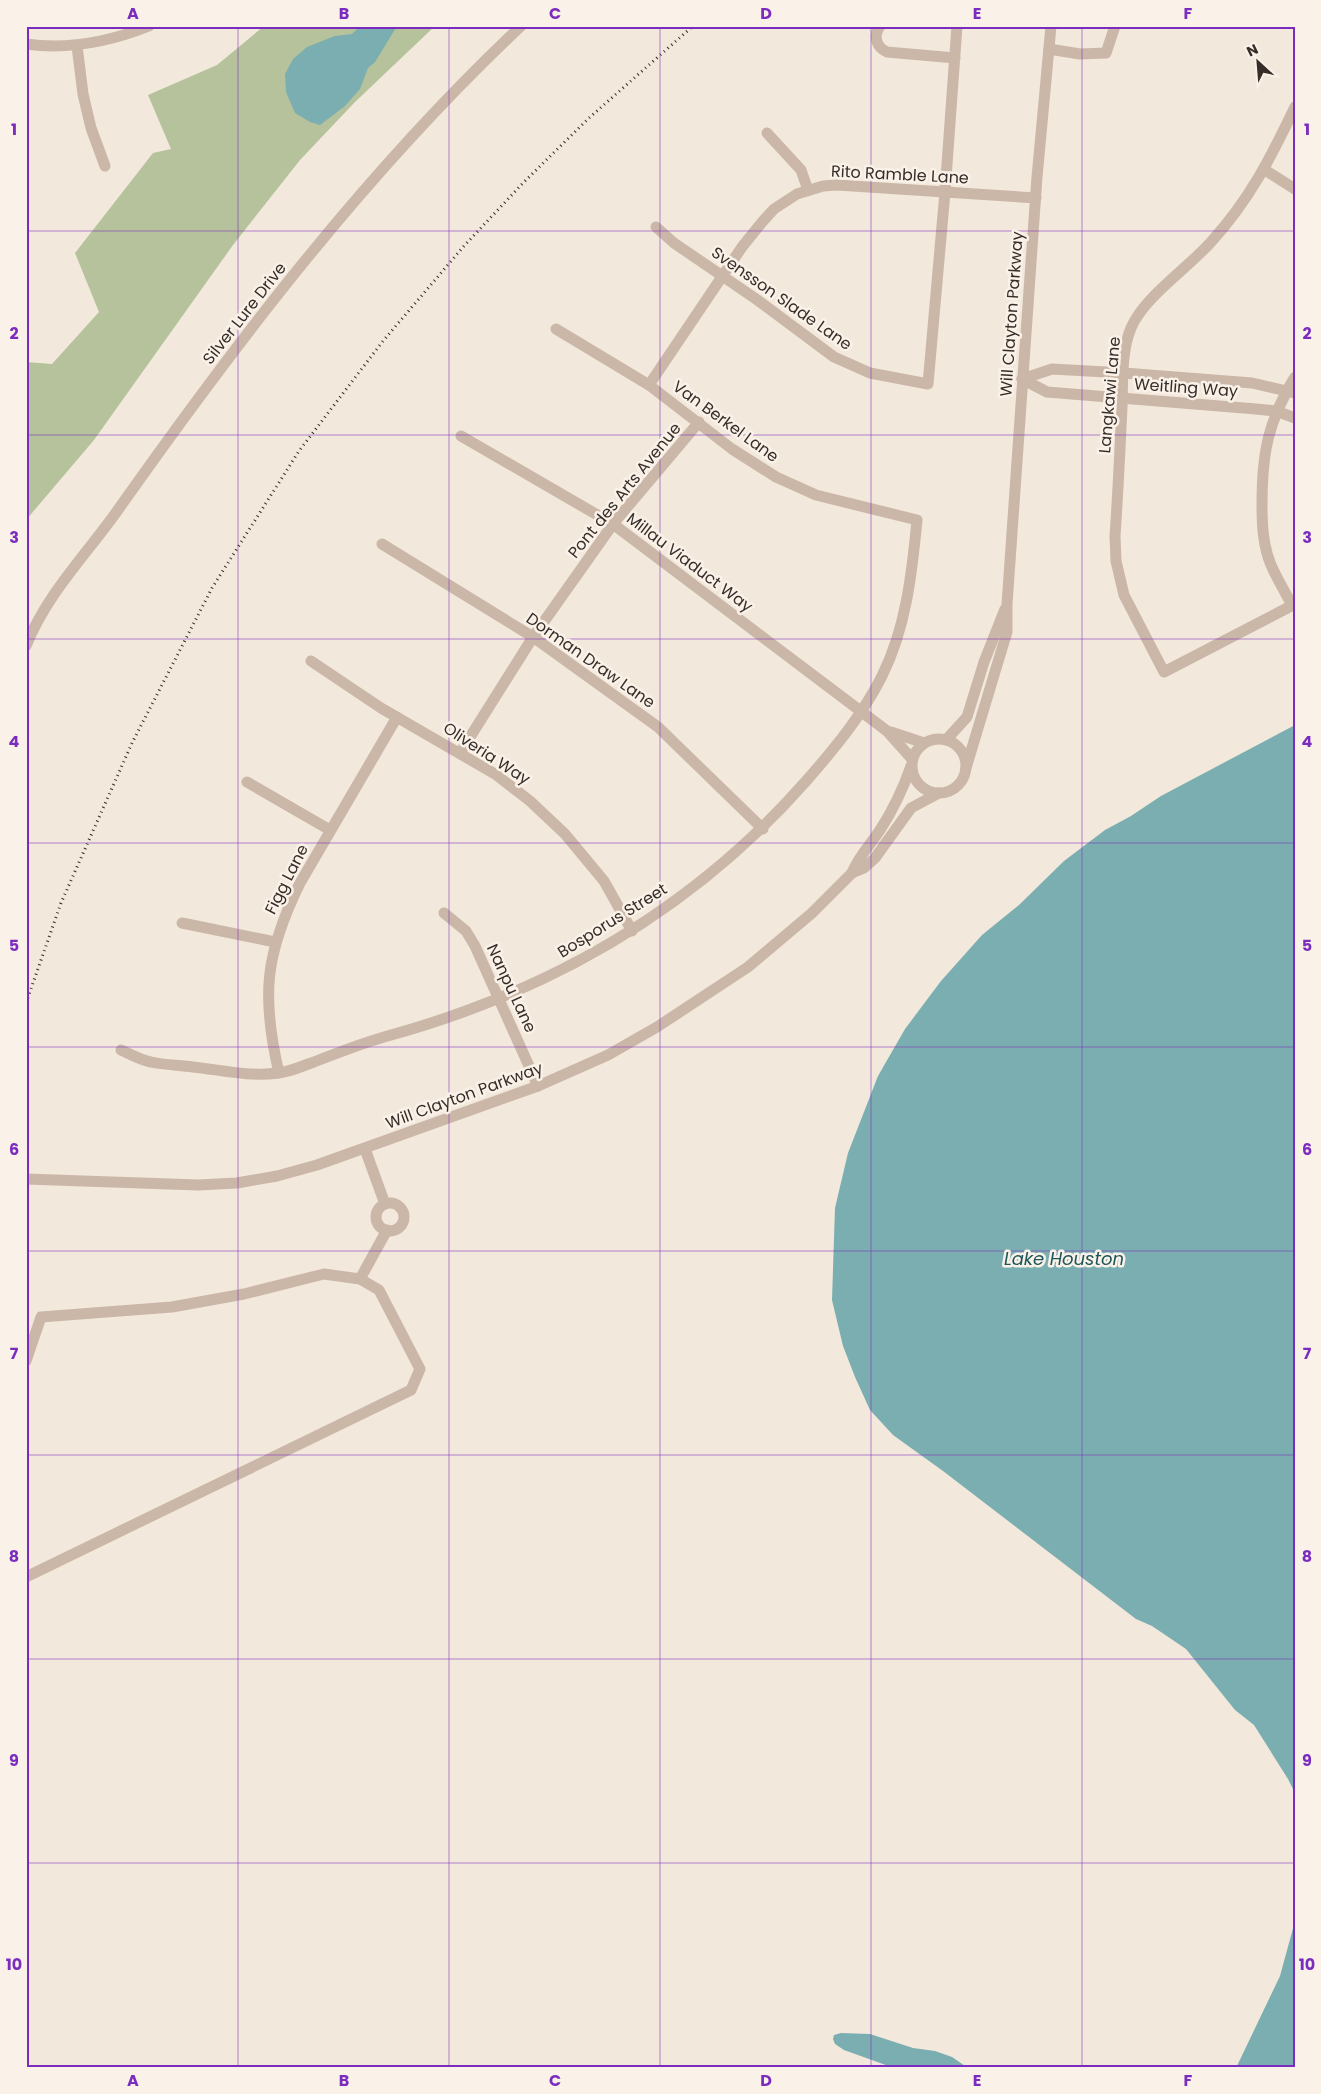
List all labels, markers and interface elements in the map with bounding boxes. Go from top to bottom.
text: A [127,2,139,25]
text: B [339,2,349,25]
text: C [549,2,561,25]
text: D [760,2,772,25]
text: E [973,2,981,25]
text: F [1184,2,1193,25]
north arrow [1234,38,1284,88]
text: N [1243,39,1261,62]
text: 1 [11,118,17,141]
text: 1 [1304,118,1310,141]
street label: Rito Ramble Lane [831,159,969,190]
street label: Will Clayton Parkway [994,231,1029,397]
street label: Svensson Slade Lane [707,241,857,356]
street label: Silver Lure Drive [197,257,292,369]
text: 2 [9,322,19,345]
text: 2 [1302,322,1312,345]
street label: Langkawi Lane [1093,336,1126,454]
street label: Weitling Way [1133,372,1239,403]
street label: Van Berkel Lane [668,375,784,468]
street label: Pont des Arts Avenue [562,418,686,563]
street label: Millau Viaduct Way [622,507,758,618]
text: 3 [9,526,19,549]
text: 3 [1302,526,1312,549]
street label: Dorman Draw Lane [522,607,660,714]
street label: Oliveria Way [439,717,535,790]
text: 4 [9,730,20,753]
text: 4 [1302,730,1313,753]
street label: Figg Lane [259,840,314,918]
street label: Bosporus Street [553,877,672,963]
text: 5 [9,934,19,957]
text: 5 [1302,934,1312,957]
street label: Nanpu Lane [481,940,542,1036]
street label: Will Clayton Parkway [382,1056,546,1135]
text: 6 [9,1138,19,1161]
text: 6 [1302,1138,1312,1161]
water label: Lake Houston [1004,1246,1124,1271]
text: 7 [10,1342,19,1365]
text: 7 [1303,1342,1312,1365]
text: 8 [9,1545,19,1568]
text: 8 [1302,1545,1312,1568]
text: 9 [9,1749,19,1772]
text: 9 [1302,1749,1312,1772]
text: 10 [6,1953,22,1976]
text: 10 [1299,1953,1315,1976]
text: A [127,2069,139,2092]
text: B [339,2069,349,2092]
text: C [549,2069,561,2092]
text: D [760,2069,772,2092]
text: E [973,2069,981,2092]
text: F [1184,2069,1193,2092]

